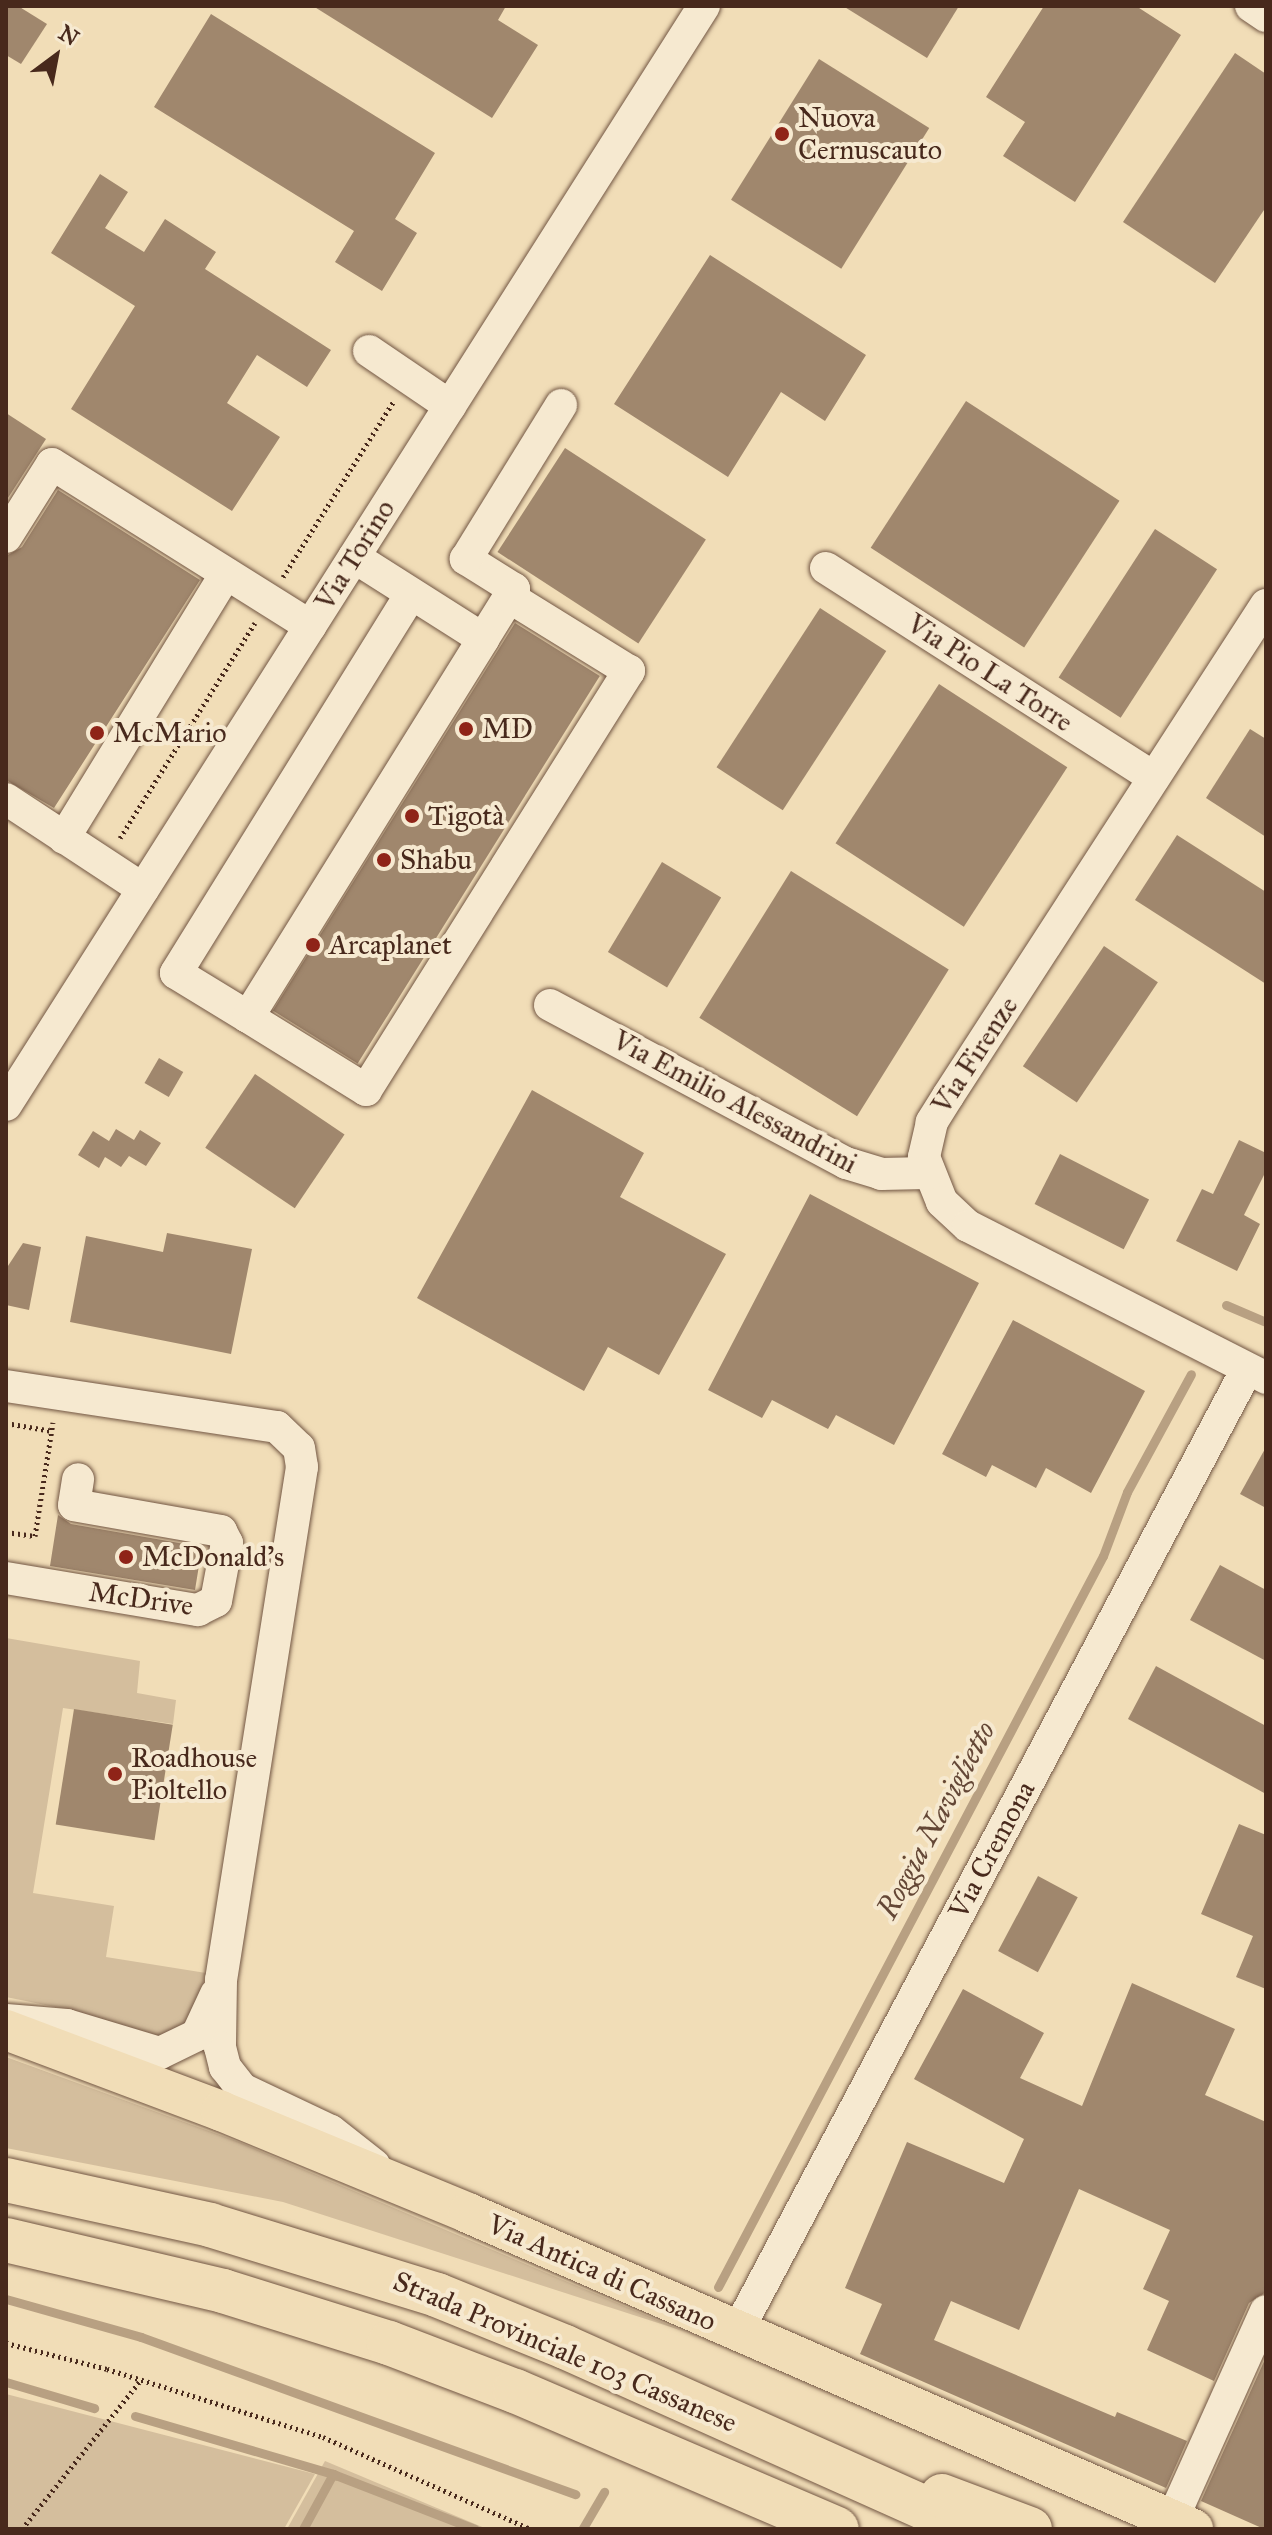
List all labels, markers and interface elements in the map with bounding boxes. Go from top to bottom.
north arrow [16,16,96,96]
text: N [54,19,84,52]
place label: Nuova Cernuscauto [798,101,942,167]
marker: Nuova Cernuscauto [773,125,791,143]
street label: Via Torino [308,494,402,616]
street label: Via Pio La Torre [901,607,1079,739]
place label: MD [482,712,533,746]
place label: McMario [113,716,227,750]
marker: MD [457,720,475,738]
marker: McMario [88,724,106,742]
place label: Tigotà [428,799,504,833]
marker: Tigotà [403,807,421,825]
place label: Shabu [400,843,472,877]
marker: Shabu [375,851,393,869]
place label: Arcaplanet [329,928,452,962]
marker: Arcaplanet [304,936,322,954]
street label: Via Firenze [925,990,1025,1120]
street label: Via Emilio Alessandrini [607,1023,863,1181]
place label: McDonald's [142,1540,284,1574]
marker: McDonald's [117,1548,135,1566]
street label: McDrive [87,1575,195,1623]
water label: Roggia Naviglietto [869,1715,1003,1925]
place label: Roadhouse Pioltello [131,1741,257,1807]
marker: Roadhouse Pioltello [106,1765,124,1783]
street label: Via Cremona [942,1776,1042,1924]
street label: Via Antica di Cassano [483,2208,721,2338]
street label: Strada Provinciale 103 Cassanese [388,2264,742,2440]

